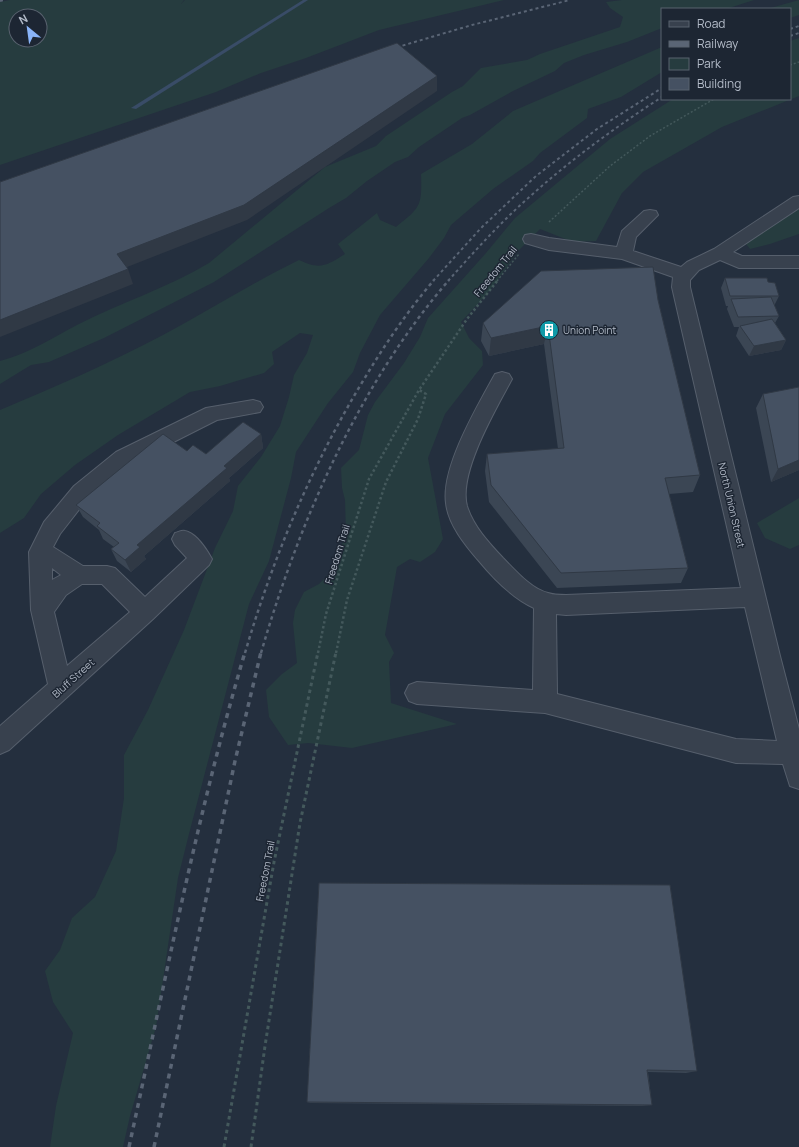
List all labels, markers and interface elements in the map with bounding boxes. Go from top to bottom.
north arrow [8,8,48,48]
legend [661,8,791,100]
text: N [16,10,30,27]
text: Road [697,15,725,32]
text: Railway [697,35,739,52]
text: Park [697,55,722,72]
text: Building [697,75,741,92]
street label: Freedom Trail [470,243,520,299]
building icon: Union Point [538,319,560,341]
place label: Union Point [563,323,616,337]
street label: North Union Street [715,461,749,549]
street label: Freedom Trail [321,522,353,586]
street label: Bluff Street [49,655,97,701]
street label: Freedom Trail [252,839,278,903]

